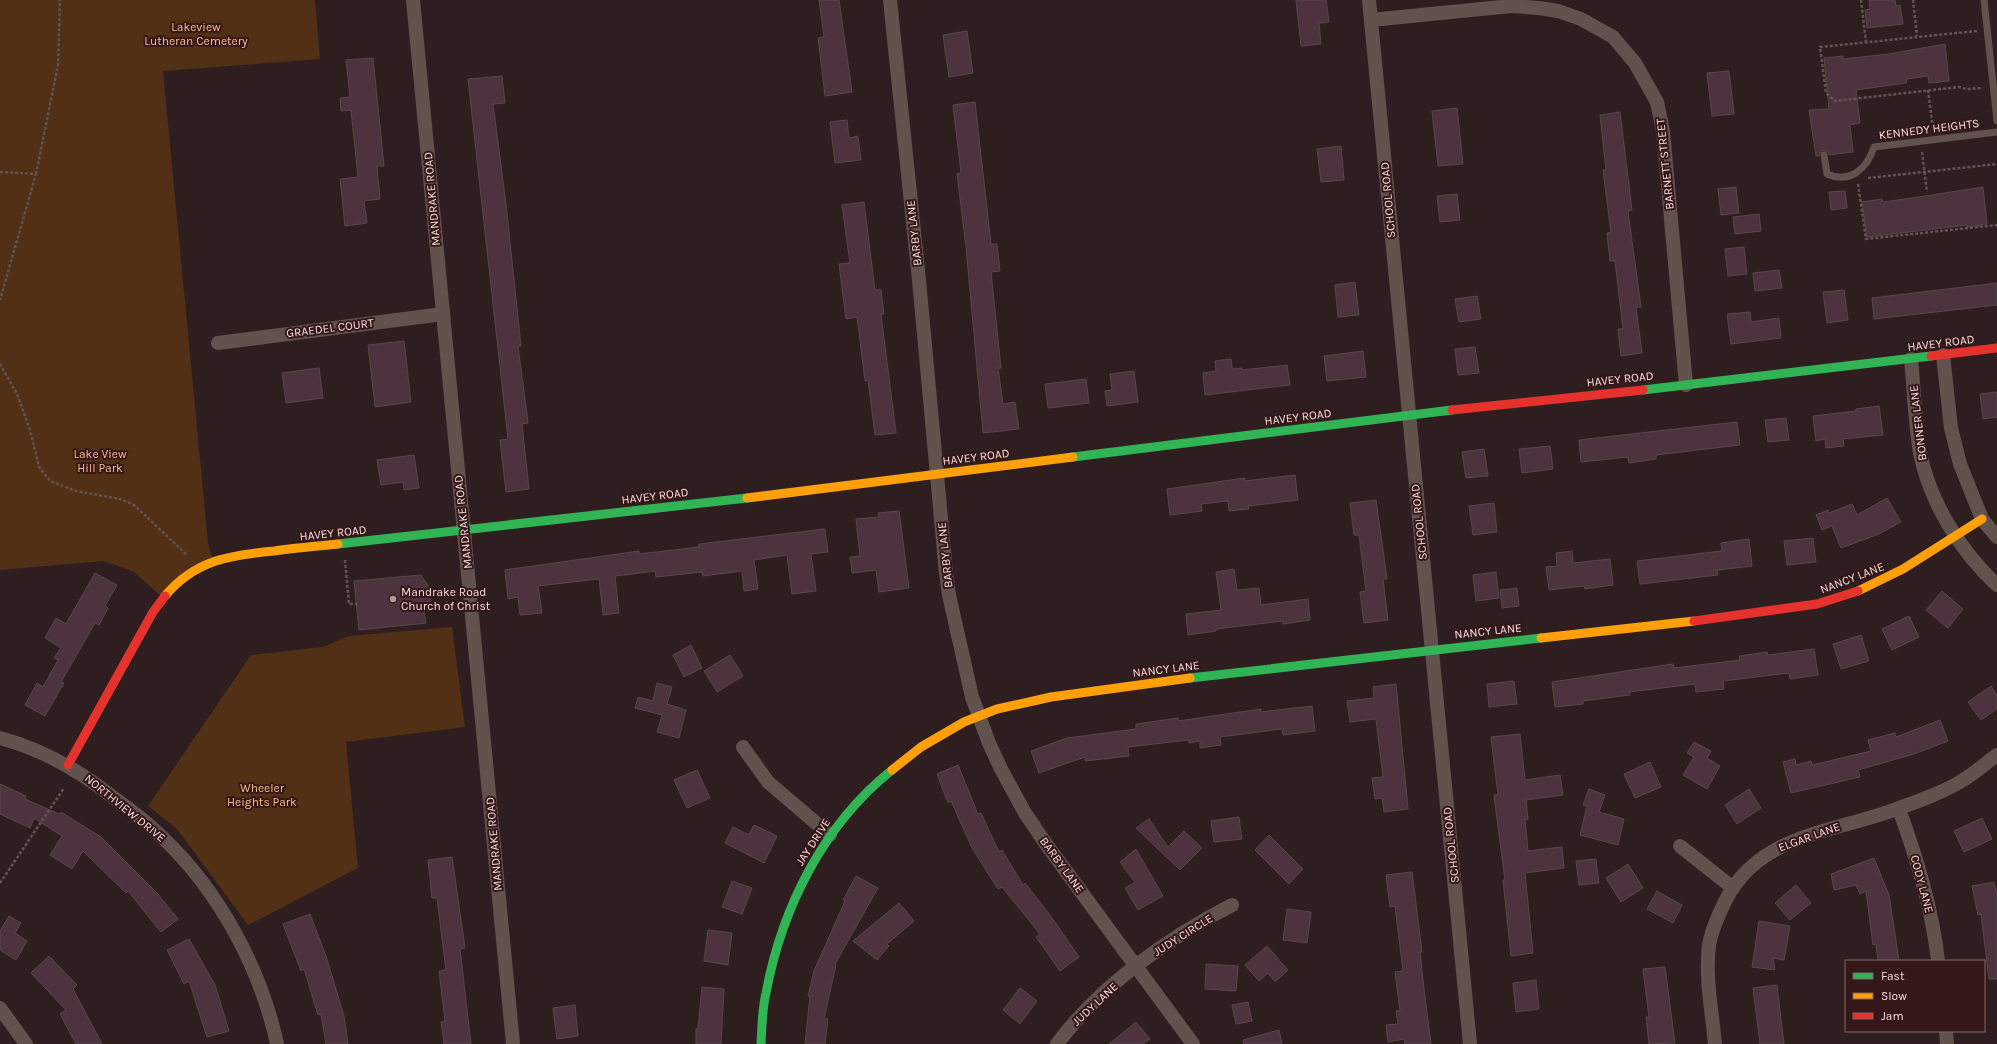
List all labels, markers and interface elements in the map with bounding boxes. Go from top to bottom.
park label: Lakeview Lutheran Cemetery [144,20,248,48]
street label: KENNEDY HEIGHTS [1878,116,1980,142]
street label: BARNETT STREET [1653,118,1677,210]
street label: MANDRAKE ROAD [421,151,443,247]
street label: SCHOOL ROAD [1378,161,1398,239]
street label: BARBY LANE [904,199,924,267]
street label: GRAEDEL COURT [285,316,375,340]
street label: HAVEY ROAD [1907,332,1975,354]
street label: HAVEY ROAD [1586,369,1654,389]
street label: BONNER LANE [1906,384,1930,462]
street label: HAVEY ROAD [1264,406,1332,428]
street label: HAVEY ROAD [942,446,1010,468]
park label: Lake View Hill Park [73,447,127,475]
street label: MANDRAKE ROAD [451,474,475,570]
street label: SCHOOL ROAD [1408,483,1430,561]
street label: HAVEY ROAD [621,485,689,507]
street label: BARBY LANE [935,521,955,589]
street label: HAVEY ROAD [299,523,367,543]
street label: NANCY LANE [1818,559,1886,597]
place label: Mandrake Road Church of Christ [401,585,491,613]
marker: Mandrake Road Church of Christ [388,594,398,604]
street label: NANCY LANE [1454,621,1522,641]
street label: NANCY LANE [1132,658,1200,680]
street label: NORTHVIEW DRIVE [82,771,168,845]
park label: Wheeler Heights Park [227,781,297,809]
street label: MANDRAKE ROAD [483,796,505,892]
street label: SCHOOL ROAD [1440,806,1462,884]
street label: JAY DRIVE [793,816,833,868]
street label: ELGAR LANE [1776,819,1842,855]
street label: BARBY LANE [1037,834,1087,896]
street label: CODY LANE [1908,853,1936,915]
street label: JUDY CIRCLE [1151,911,1215,959]
legend [1845,960,1985,1032]
text: Fast [1881,969,1905,983]
street label: JUDY LANE [1069,979,1121,1029]
text: Slow [1881,989,1907,1003]
text: Jam [1881,1009,1904,1023]

